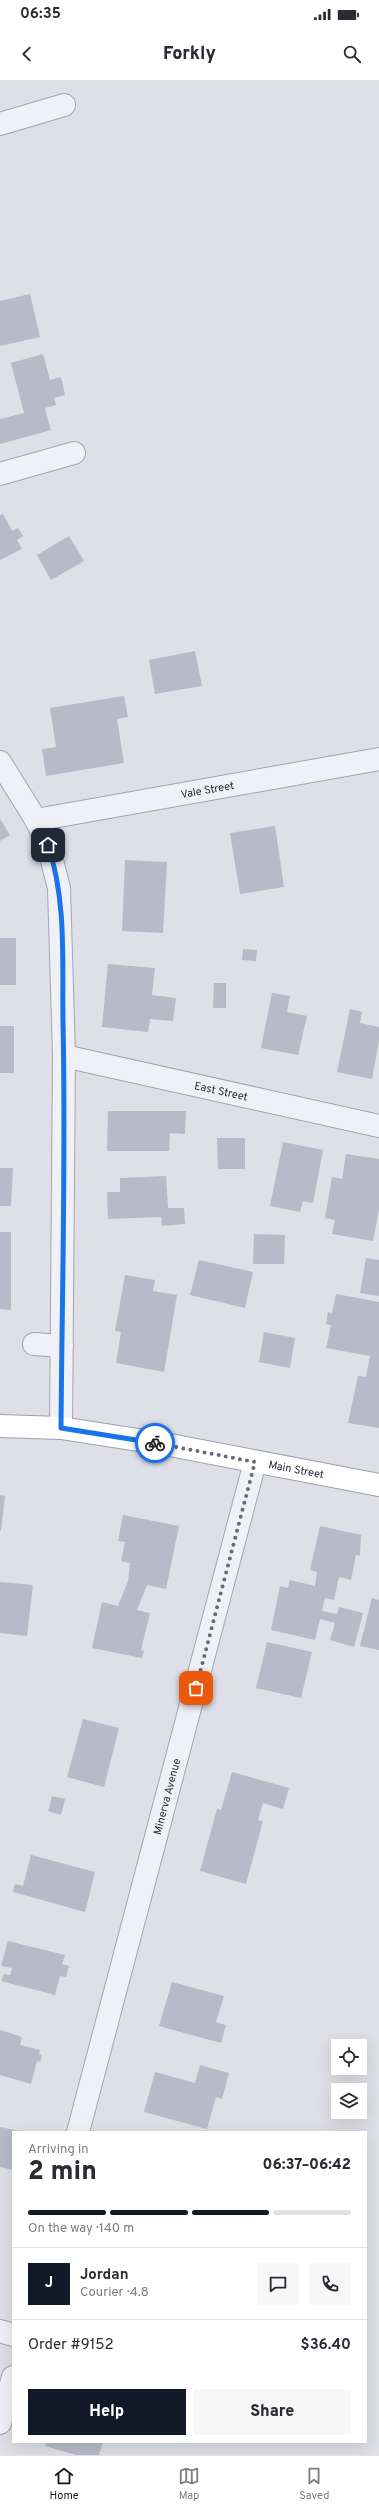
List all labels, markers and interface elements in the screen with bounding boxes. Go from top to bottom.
text: 06:35 [20,5,61,24]
icon: back [16,43,38,65]
text: Forkly [163,43,216,66]
icon: search [341,43,363,65]
street label: Vale Street [180,779,235,802]
pin [31,828,65,862]
icon: home [37,834,59,856]
street label: East Street [193,1079,249,1105]
courier [135,1423,175,1463]
icon: bike [144,1432,166,1454]
street label: Main Street [267,1458,325,1482]
pin [179,1671,213,1705]
icon: bag [185,1677,207,1699]
street label: Minerva Avenue [151,1757,184,1837]
map controls [331,2039,367,2119]
button: locate [331,2039,367,2075]
button: layers [331,2083,367,2119]
text: Arriving in [28,2142,89,2158]
text: 2 min [28,2156,97,2189]
text: 06:37–06:42 [263,2156,351,2175]
text: On the way · 140 m [28,2221,134,2237]
button: chat [257,2263,299,2305]
button: phone [309,2263,351,2305]
text: Jordan [80,2266,129,2285]
text: J [45,2274,53,2293]
text: Courier · 4.8 [80,2285,149,2301]
text: Order #9152 [28,2336,114,2355]
text: $36.40 [301,2336,351,2355]
button: Help [28,2389,186,2435]
button: Share [194,2389,351,2435]
tab: Home [50,2465,79,2503]
tab: Map [178,2465,200,2503]
tab: Saved [299,2465,329,2503]

